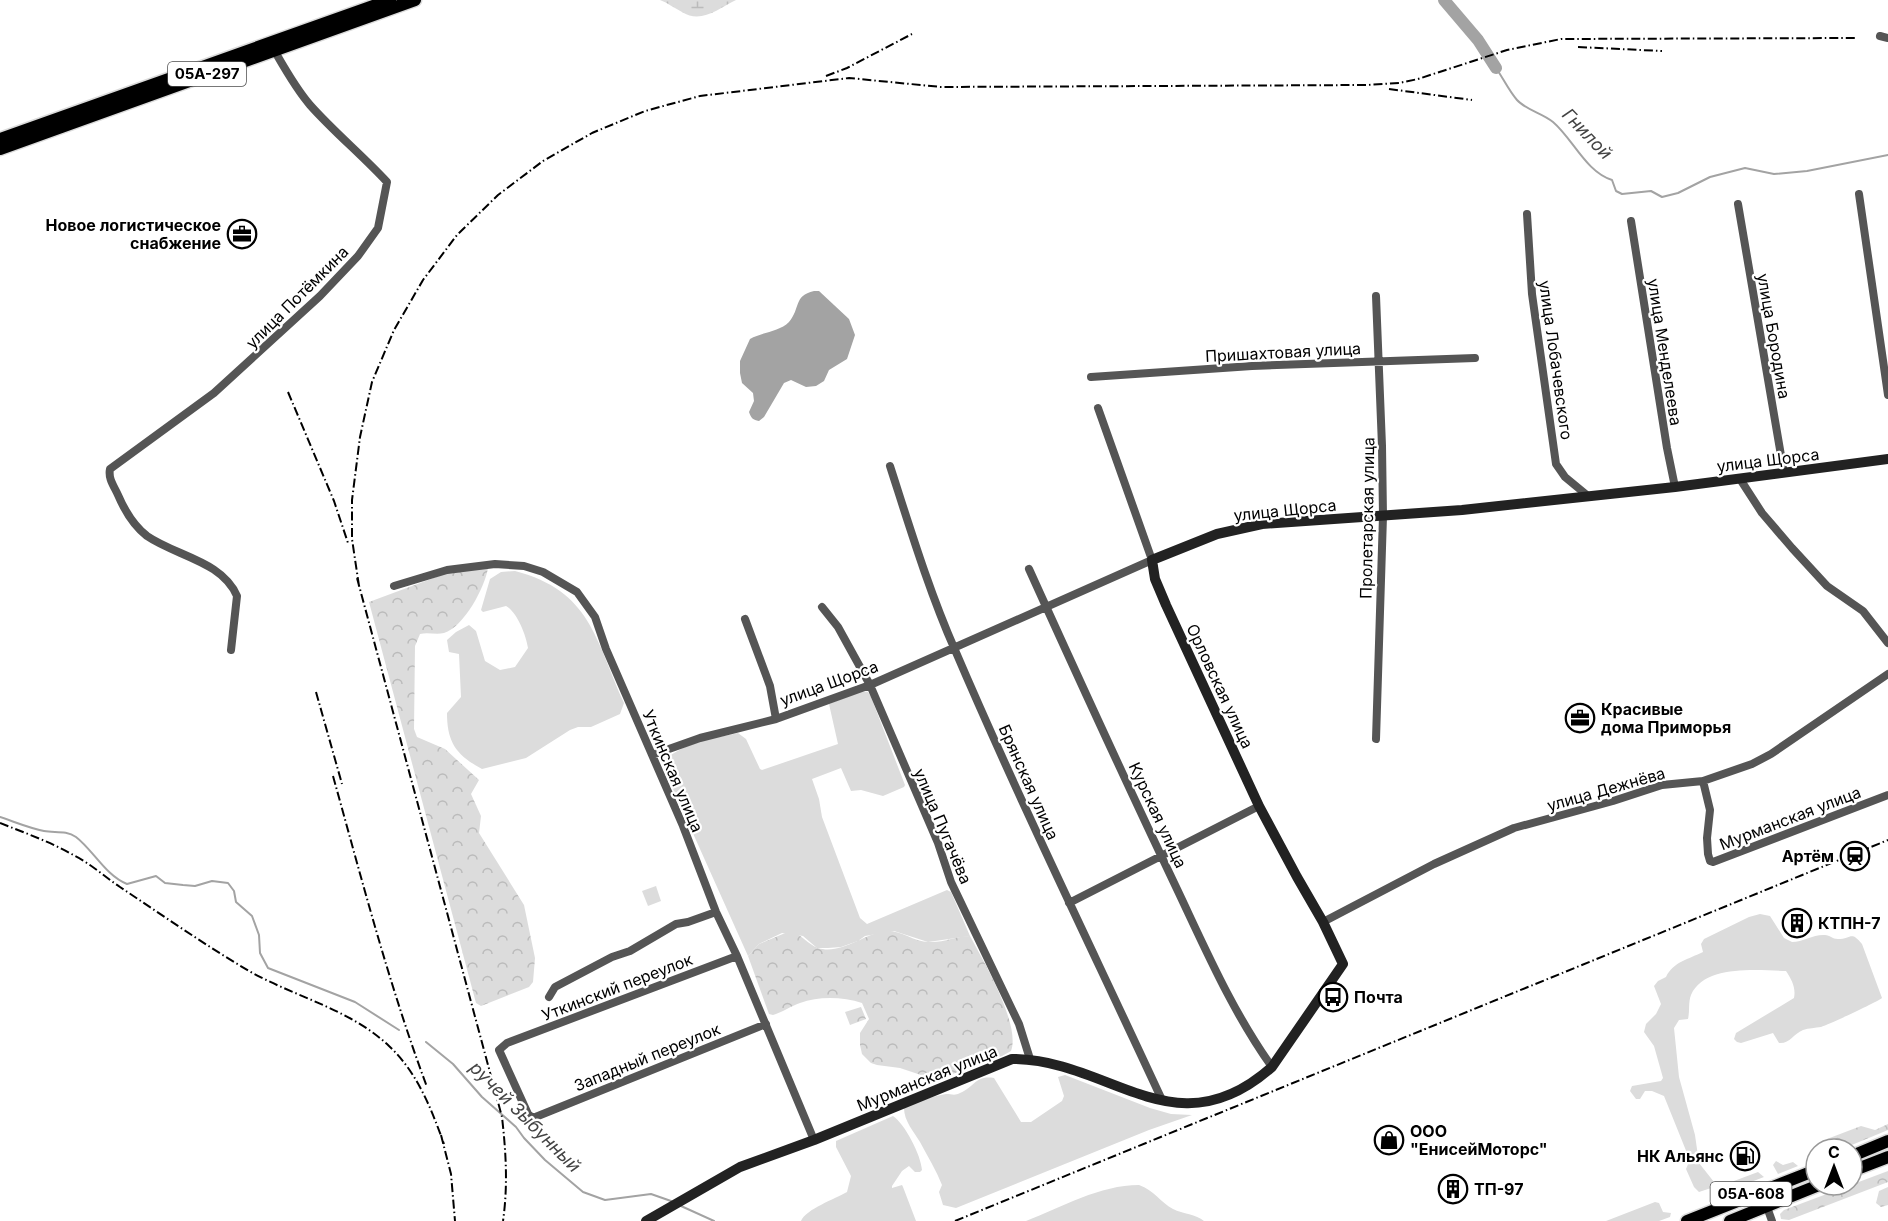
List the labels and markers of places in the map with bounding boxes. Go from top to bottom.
place label: Новое логистическое снабжение [46,215,221,253]
office icon: Новое логистическое снабжение [226,218,258,250]
place label: Красивые дома Приморья [1601,699,1731,737]
office icon: Красивые дома Приморья [1564,702,1596,734]
station icon: Артём [1839,840,1871,872]
place label: Артём [1782,846,1834,866]
building icon: КТПН-7 [1781,907,1813,939]
place label: КТПН-7 [1818,913,1880,933]
bus stop icon: Почта [1317,981,1349,1013]
place label: Почта [1354,987,1403,1007]
place label: ООО "ЕнисейМоторс" [1410,1121,1548,1159]
shop icon: ООО "ЕнисейМоторс" [1373,1124,1405,1156]
fuel station icon: НК Альянс [1729,1140,1761,1172]
place label: НК Альянс [1637,1146,1724,1166]
building icon: ТП-97 [1437,1173,1469,1205]
place label: ТП-97 [1474,1179,1524,1199]

